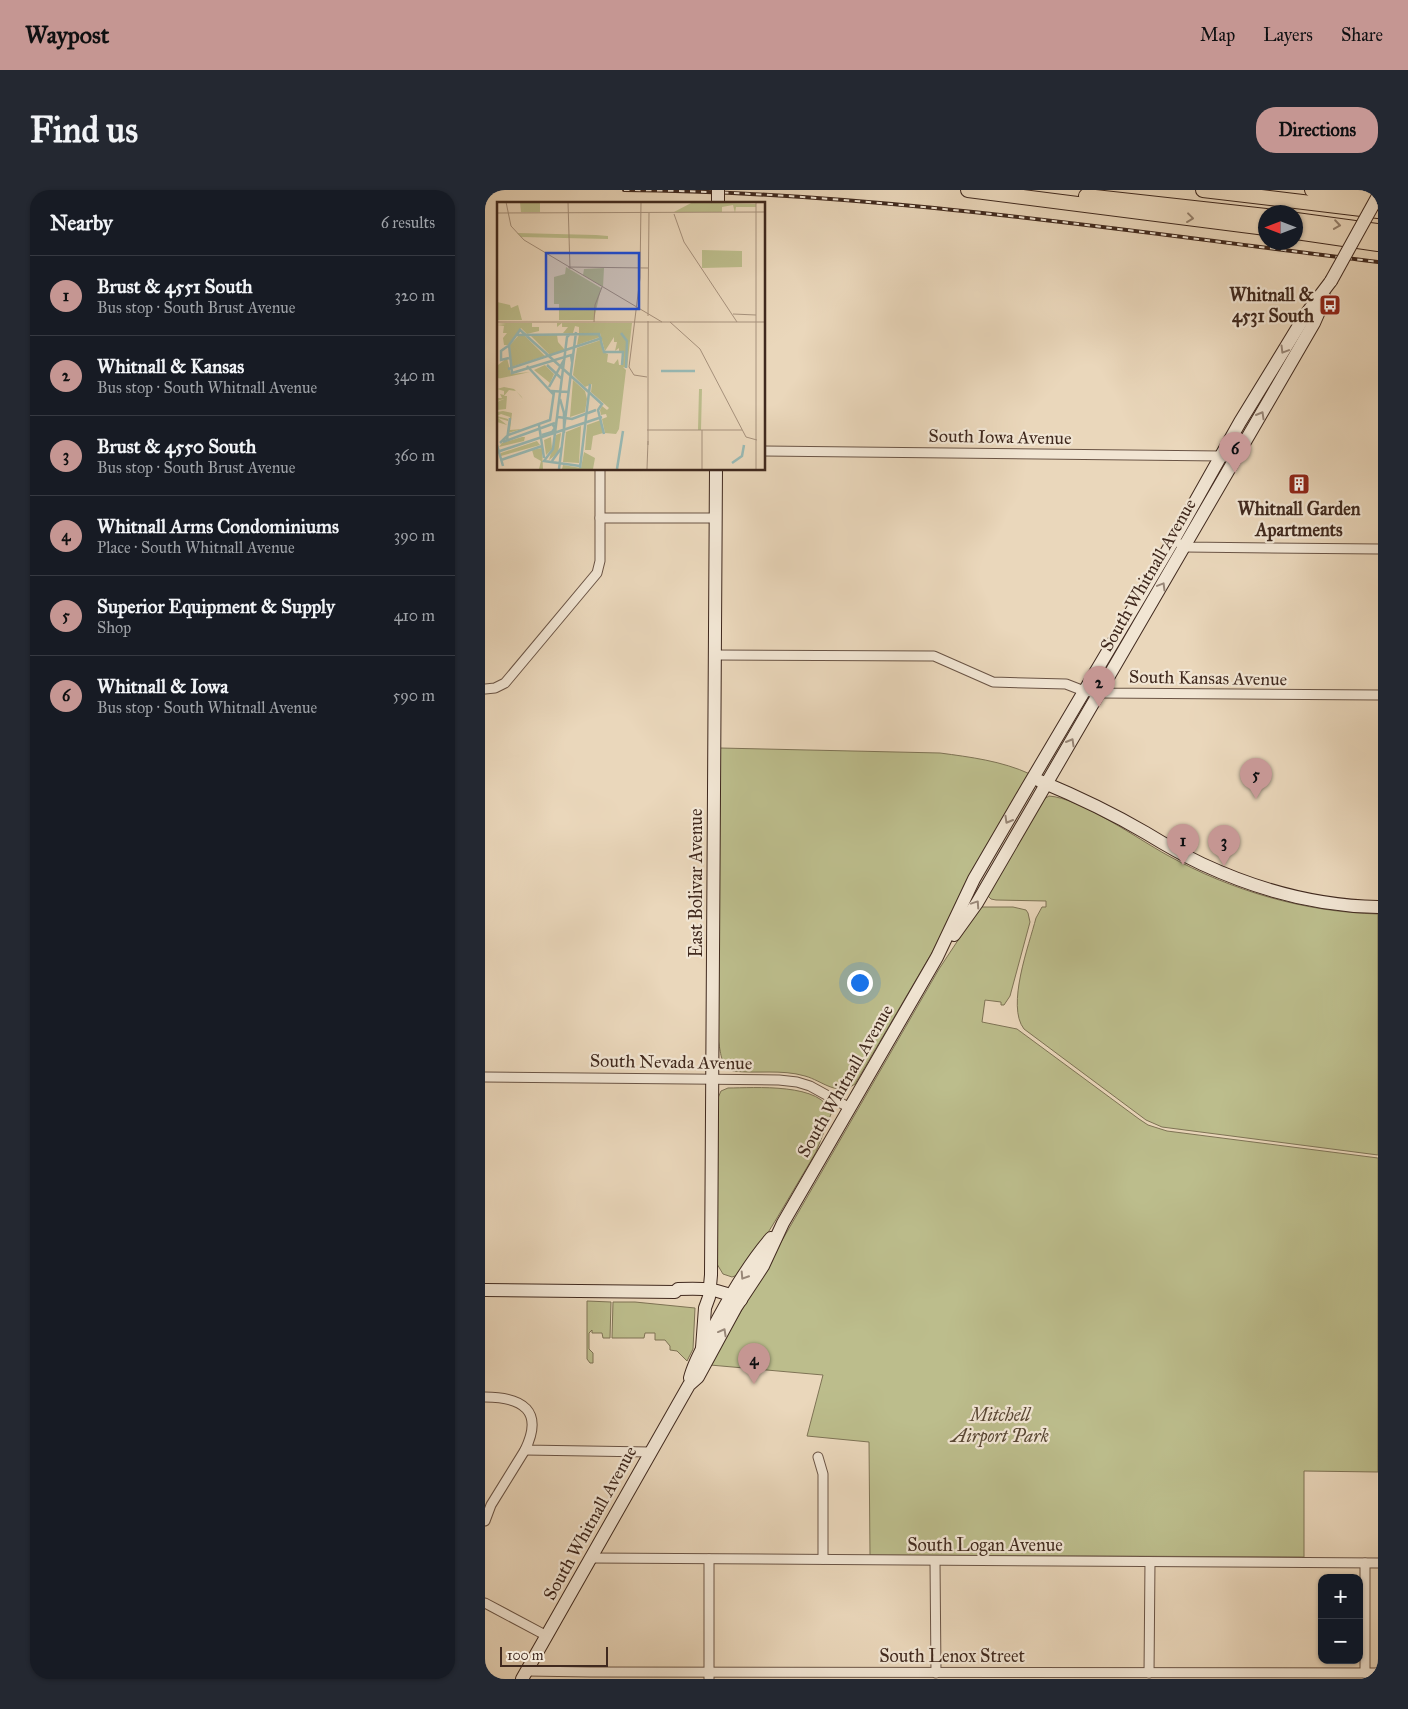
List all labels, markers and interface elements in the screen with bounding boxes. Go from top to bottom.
text: Waypost [25,20,109,50]
text: Map [1200,24,1235,46]
text: Layers [1263,24,1313,46]
text: Share [1341,24,1383,46]
button: Directions [1256,107,1378,153]
text: Find us [30,109,138,152]
inset map [497,202,765,470]
north arrow [1258,205,1303,250]
text: Nearby [50,210,113,236]
text: 6 results [381,213,435,232]
one-way arrow [1185,213,1194,223]
one-way arrow [1333,219,1341,230]
text: Brust & 4551 South [97,275,253,298]
place label: Whitnall & 4531 South [1229,284,1315,328]
text: 1 [63,286,69,305]
text: 320 m [395,286,435,305]
bus stop icon: Whitnall & 4531 South [1318,293,1342,317]
text: Bus stop · South Brust Avenue [97,298,295,317]
one-way arrow [1280,345,1290,354]
text: Whitnall & Kansas [97,355,244,378]
text: 2 [62,366,70,385]
text: 340 m [393,366,435,385]
text: Bus stop · South Whitnall Avenue [97,378,317,397]
one-way arrow [1255,412,1265,421]
street label: South Iowa Avenue [928,425,1072,449]
pin: 6 [1219,432,1251,473]
text: Brust & 4550 South [97,435,256,458]
text: 3 [63,446,69,465]
text: 360 m [394,446,435,465]
text: Bus stop · South Brust Avenue [97,458,295,477]
building icon: Whitnall Garden Apartments [1287,472,1311,496]
street label: South Whitnall Avenue [1095,495,1201,655]
place label: Whitnall Garden Apartments [1237,498,1361,542]
text: Whitnall Arms Condominiums [97,515,339,538]
text: 4 [62,526,70,545]
text: 390 m [394,526,435,545]
text: Place · South Whitnall Avenue [97,538,295,557]
one-way arrow [1156,583,1166,592]
text: Superior Equipment & Supply [97,595,335,618]
text: 5 [62,606,70,625]
text: 410 m [394,606,435,625]
text: Shop [97,618,131,637]
pin: 2 [1083,666,1115,707]
street label: South Kansas Avenue [1129,666,1287,690]
text: Whitnall & Iowa [97,675,228,698]
text: 6 [62,686,70,705]
text: 590 m [393,686,435,705]
text: Bus stop · South Whitnall Avenue [97,698,317,717]
one-way arrow [1065,738,1075,747]
pin: 5 [1240,758,1272,799]
street label: East Bolivar Avenue [685,809,707,957]
one-way arrow [1005,815,1015,824]
pin: 1 [1167,824,1199,865]
pin: 3 [1208,825,1240,866]
one-way arrow [970,900,979,909]
your location [847,970,873,996]
street label: South Whitnall Avenue [792,1001,898,1161]
street label: South Nevada Avenue [590,1050,752,1074]
one-way arrow [741,1271,751,1280]
one-way arrow [716,1329,726,1338]
pin: 4 [738,1343,770,1384]
park label: Mitchell Airport Park [949,1404,1049,1448]
street label: South Whitnall Avenue [538,1442,642,1604]
street label: South Logan Avenue [907,1534,1063,1557]
map controls [1318,1574,1363,1664]
button: + [1318,1574,1363,1619]
button: − [1318,1619,1363,1664]
scale bar [500,1644,607,1667]
street label: South Lenox Street [879,1645,1025,1667]
text: 100 m [507,1647,544,1664]

